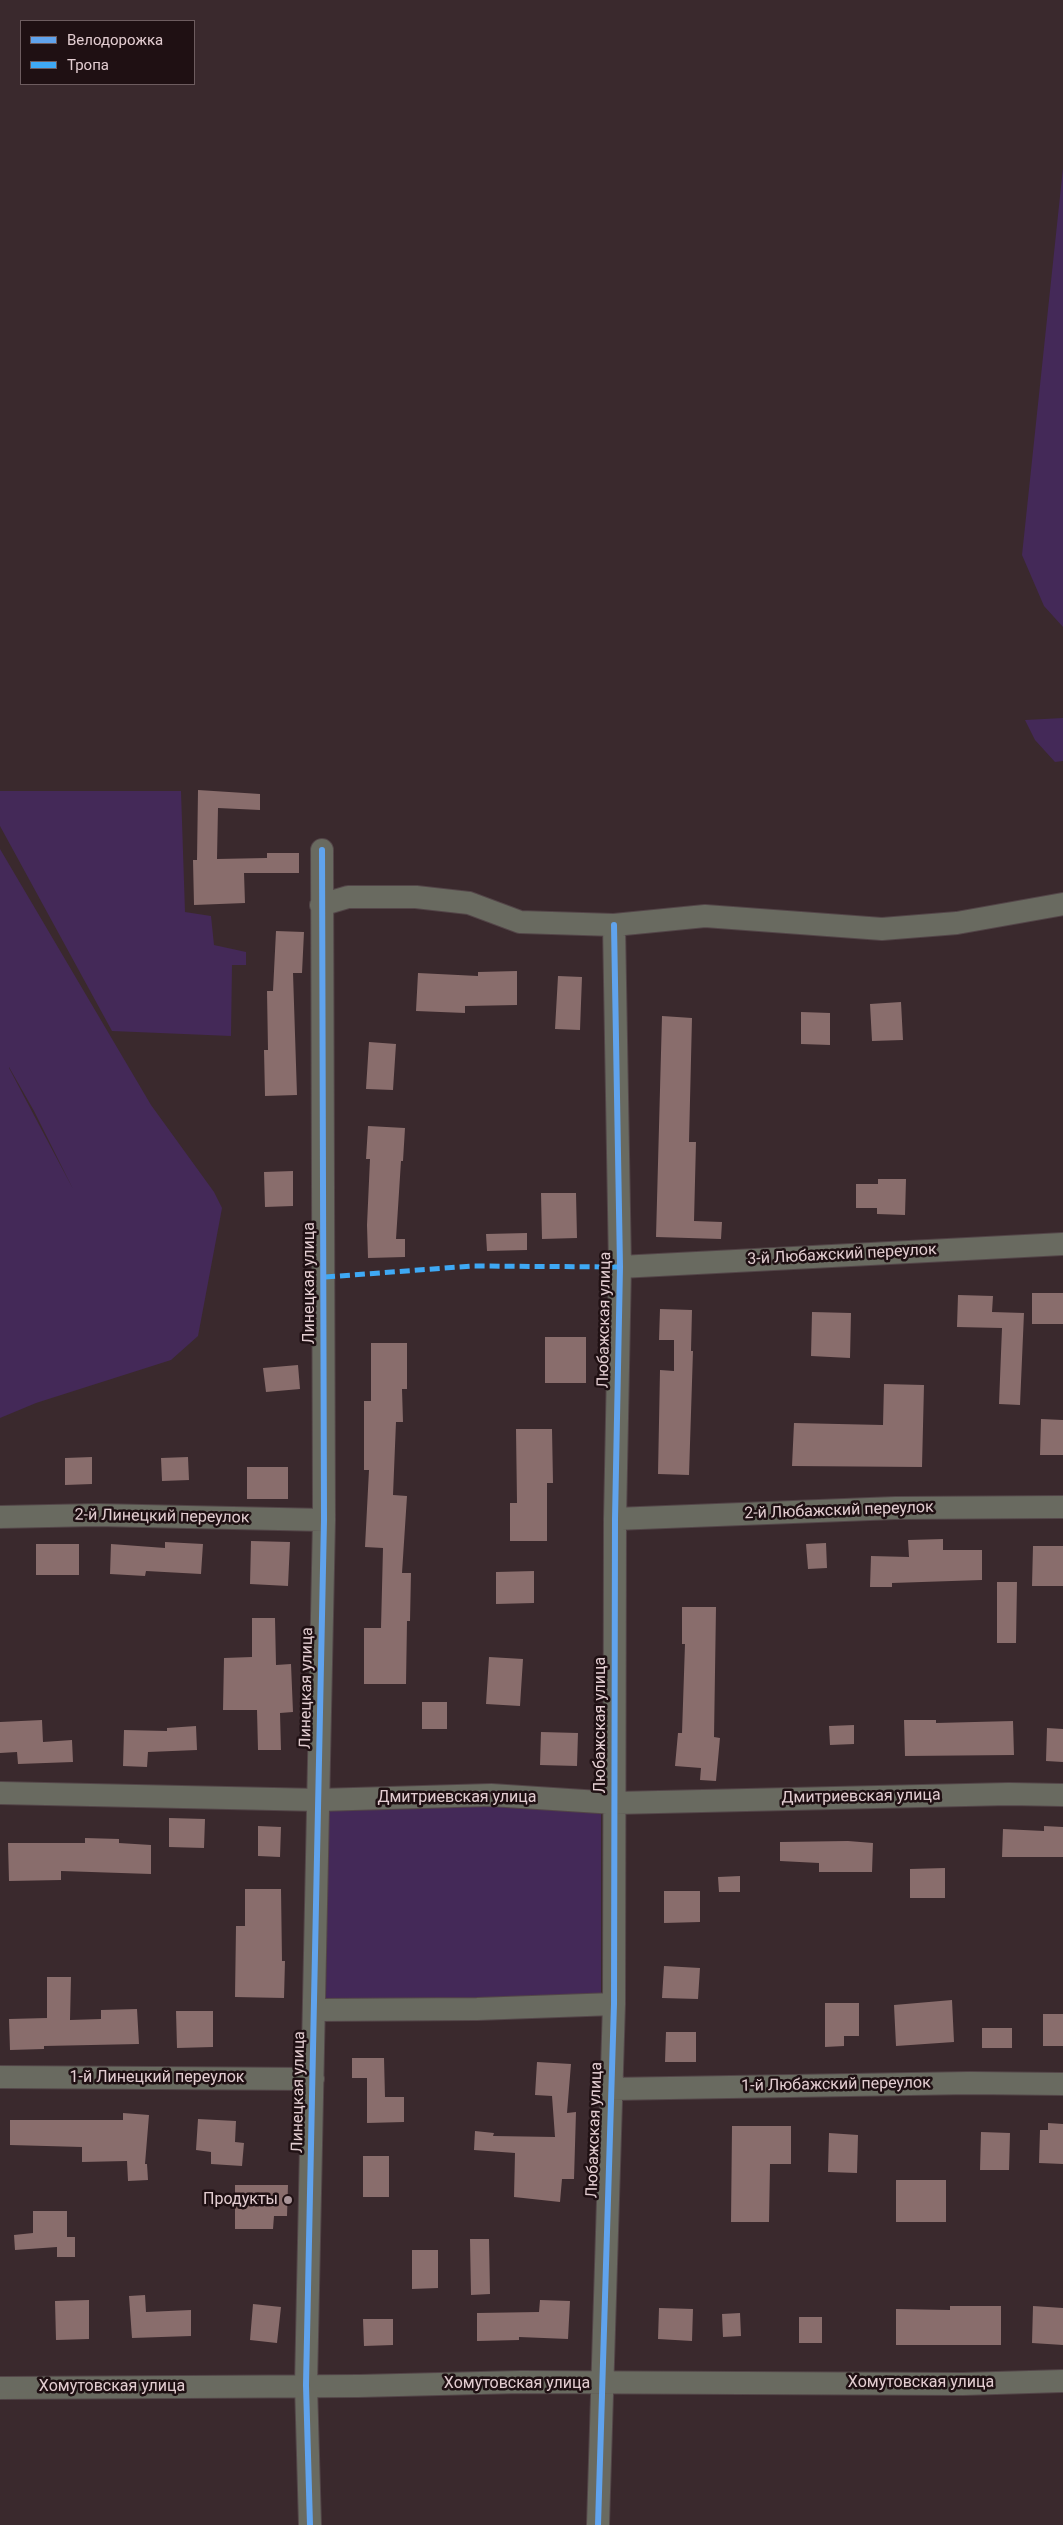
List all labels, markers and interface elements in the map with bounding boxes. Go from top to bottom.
legend [20,20,195,85]
text: Велодорожка [67,31,163,49]
text: Тропа [67,56,109,74]
street label: Линецкая улица [300,1222,320,1344]
street label: 3-й Любажский переулок [747,1240,937,1270]
street label: Любажская улица [594,1252,616,1388]
street label: 2-й Любажский переулок [744,1498,934,1524]
street label: 2-й Линецкий переулок [74,1506,250,1528]
street label: Линецкая улица [296,1627,318,1749]
street label: Любажская улица [591,1657,611,1793]
street label: Дмитриевская улица [781,1786,941,1808]
street label: Дмитриевская улица [377,1788,537,1808]
street label: Линецкая улица [288,2031,310,2153]
street label: Любажская улица [583,2061,607,2199]
street label: 1-й Линецкий переулок [70,2068,244,2088]
street label: 1-й Любажский переулок [741,2074,931,2096]
place label: Продукты [203,2190,278,2210]
marker: Продукты [282,2194,294,2206]
street label: Хомутовская улица [848,2373,994,2393]
street label: Хомутовская улица [444,2374,590,2394]
street label: Хомутовская улица [39,2377,185,2397]

